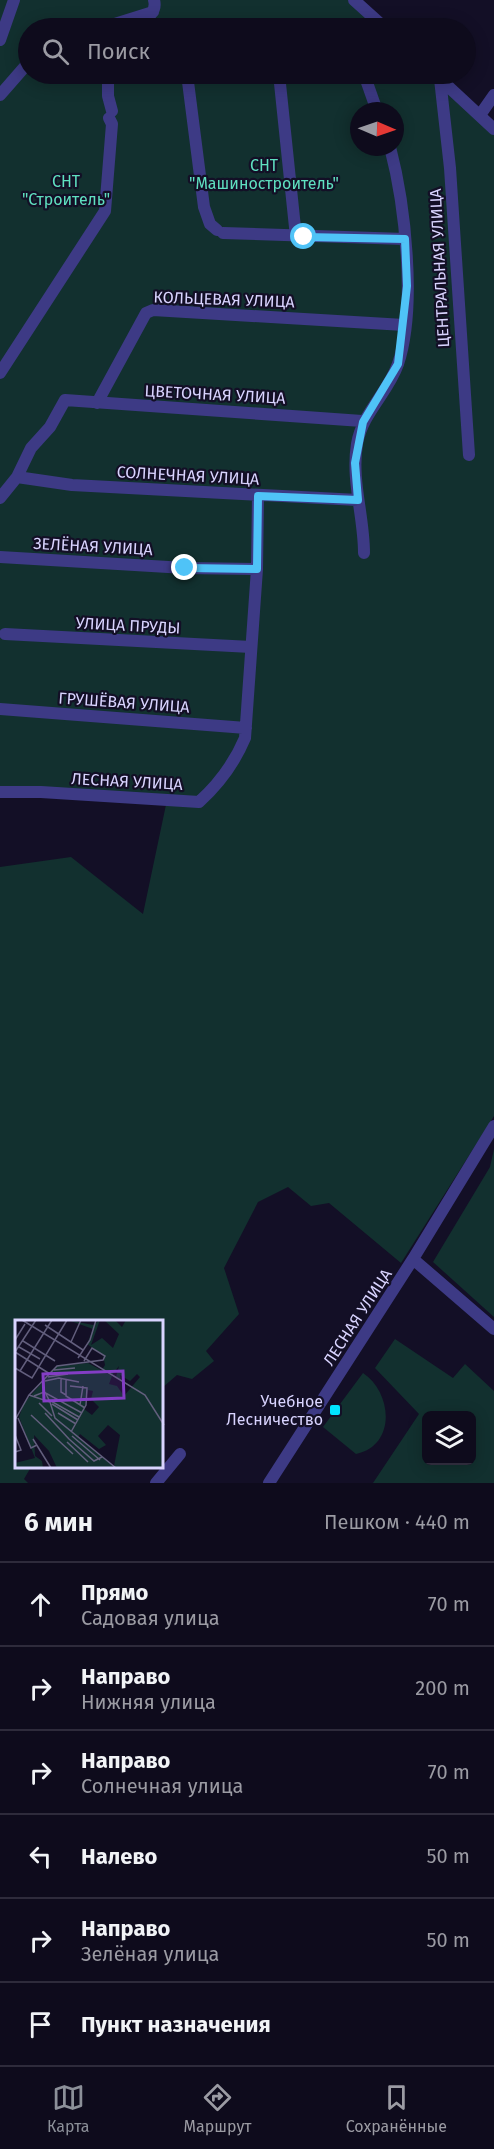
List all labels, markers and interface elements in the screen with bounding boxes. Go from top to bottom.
search box [18,18,476,84]
icon: search [39,35,72,68]
text: Поиск [87,38,150,65]
north arrow [350,102,404,156]
park label: СНТ "Машиностроитель" [189,156,339,193]
park label: СНТ "Строитель" [22,172,110,209]
street label: ЦЕНТРАЛЬНАЯ УЛИЦА [426,187,453,348]
route start [290,223,316,249]
street label: КОЛЬЦЕВАЯ УЛИЦА [153,288,296,311]
street label: ЦВЕТОЧНАЯ УЛИЦА [144,381,287,408]
street label: СОЛНЕЧНАЯ УЛИЦА [116,462,261,489]
street label: ЗЕЛЁНАЯ УЛИЦА [33,534,154,559]
route end [171,554,197,580]
street label: УЛИЦА ПРУДЫ [75,613,181,638]
street label: ГРУШЁВАЯ УЛИЦА [58,688,191,717]
street label: ЛЕСНАЯ УЛИЦА [71,769,184,794]
street label: ЛЕСНАЯ УЛИЦА [319,1265,396,1369]
inset map [15,1320,164,1468]
place label: Учебное Лесничество [226,1392,323,1429]
marker: Учебное Лесничество [328,1403,342,1417]
map controls [422,1411,476,1465]
button: layers [422,1411,476,1465]
text: 6 мин [24,1507,93,1538]
text: Пешком · 440 m [324,1510,470,1534]
text: Прямо [81,1579,148,1606]
icon: ahead [24,1588,57,1621]
text: 70 m [428,1592,470,1616]
text: Садовая улица [81,1606,220,1630]
text: Направо [81,1663,170,1690]
icon: right [24,1672,57,1705]
text: 200 m [415,1676,470,1700]
text: Нижняя улица [81,1690,216,1714]
text: Направо [81,1747,170,1774]
icon: right [24,1756,57,1789]
text: 70 m [428,1760,470,1784]
text: Солнечная улица [81,1774,243,1798]
icon: left [24,1840,57,1873]
text: Налево [81,1843,157,1870]
text: 50 m [426,1844,470,1868]
text: Направо [81,1915,170,1942]
icon: right [24,1924,57,1957]
text: 50 m [426,1928,470,1952]
text: Зелёная улица [81,1942,219,1966]
icon: arrive [24,2008,57,2041]
text: Пункт назначения [81,2011,271,2038]
tab: Карта [47,2081,89,2136]
tab: Маршрут [184,2081,252,2136]
tab: Сохранённые [346,2081,447,2136]

